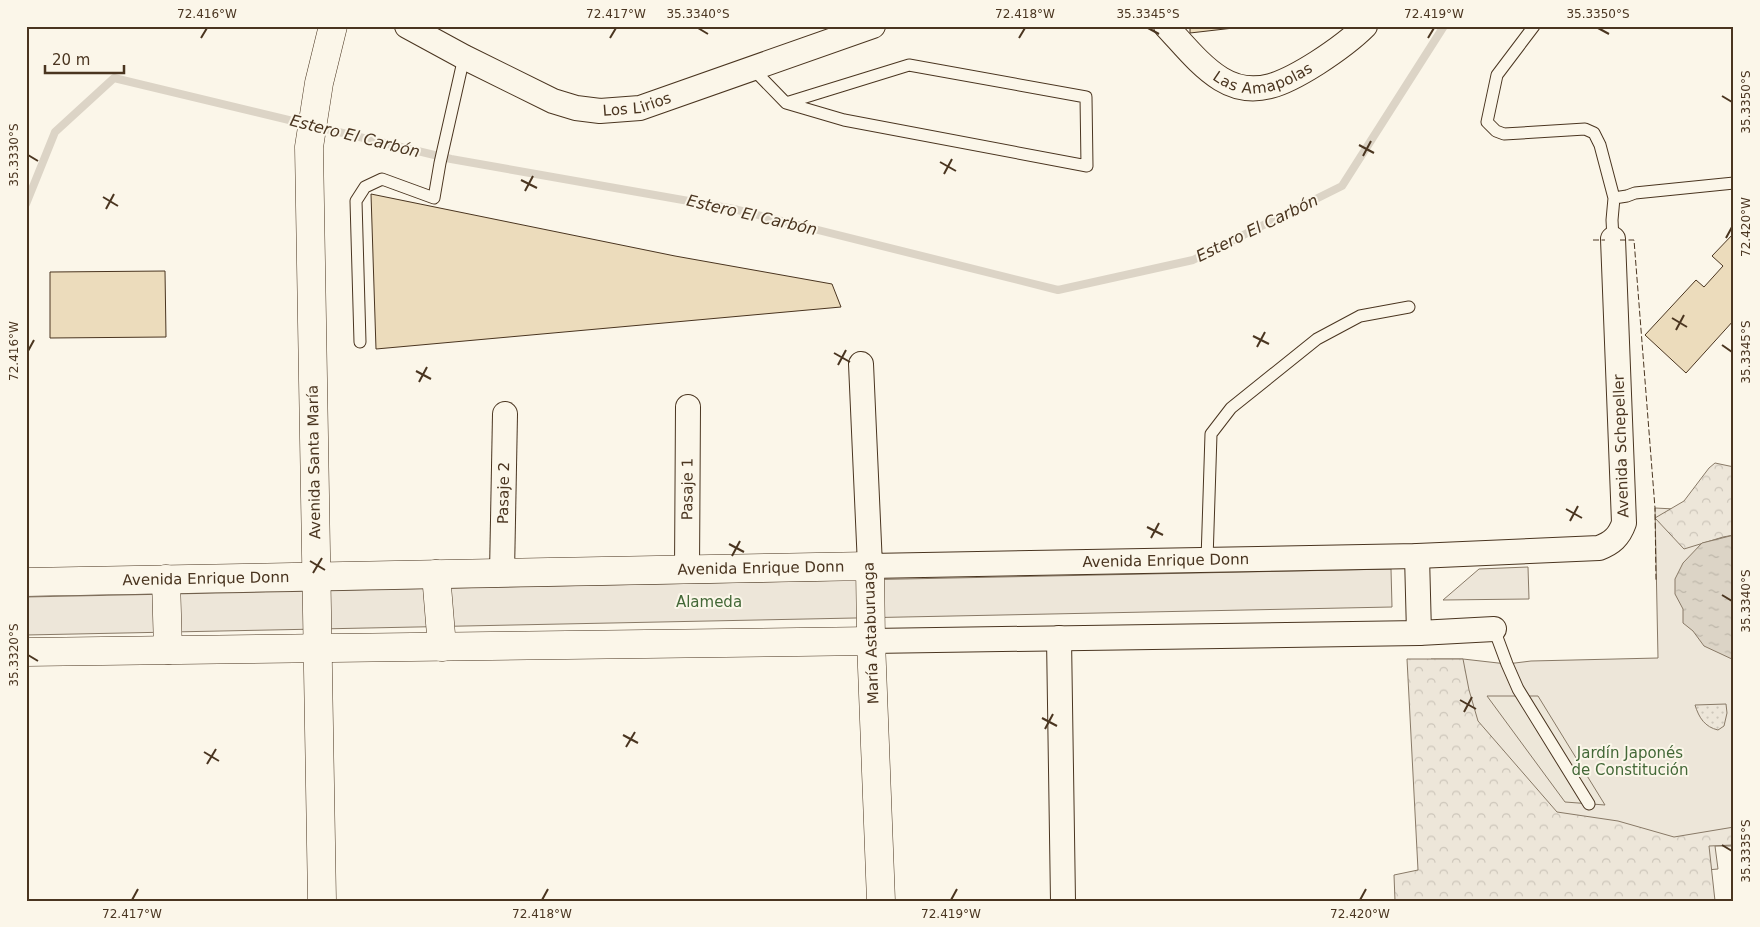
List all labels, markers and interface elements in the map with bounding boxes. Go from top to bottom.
text: 72.416°W [177,7,237,21]
text: 72.417°W [586,7,646,21]
text: 35.3340°S [666,7,730,21]
text: 72.418°W [995,7,1055,21]
text: 35.3345°S [1116,7,1180,21]
text: 72.419°W [1404,7,1464,21]
text: 35.3350°S [1566,7,1630,21]
scale bar [45,42,124,74]
text: 20 m [52,51,90,69]
street label: Las Amapolas [1210,59,1316,98]
text: 35.3350°S [1739,70,1753,134]
street label: Los Lirios [602,89,674,120]
water label: Estero El Carbón [288,111,422,161]
text: 35.3330°S [7,123,21,187]
water label: Estero El Carbón [1193,190,1321,266]
water label: Estero El Carbón [685,191,819,239]
text: 72.420°W [1739,197,1753,257]
text: 35.3345°S [1739,320,1753,384]
text: 72.416°W [7,321,21,381]
street label: Avenida Schepeller [1609,373,1633,518]
street label: Avenida Santa María [304,385,324,539]
street label: Pasaje 1 [678,458,697,520]
street label: Pasaje 2 [494,462,513,524]
street label: Avenida Enrique Donn [1082,550,1249,571]
street label: Avenida Enrique Donn [677,557,844,579]
street label: María Astaburuaga [860,562,882,704]
street label: Avenida Enrique Donn [122,568,290,589]
text: 35.3340°S [1739,569,1753,633]
park label: Alameda [676,593,742,611]
text: 35.3320°S [7,623,21,687]
park label: Jardín Japonés de Constitución [1571,744,1689,779]
text: 35.3335°S [1739,819,1753,883]
text: 72.417°W [102,907,162,921]
text: 72.418°W [512,907,572,921]
text: 72.419°W [921,907,981,921]
text: 72.420°W [1330,907,1390,921]

